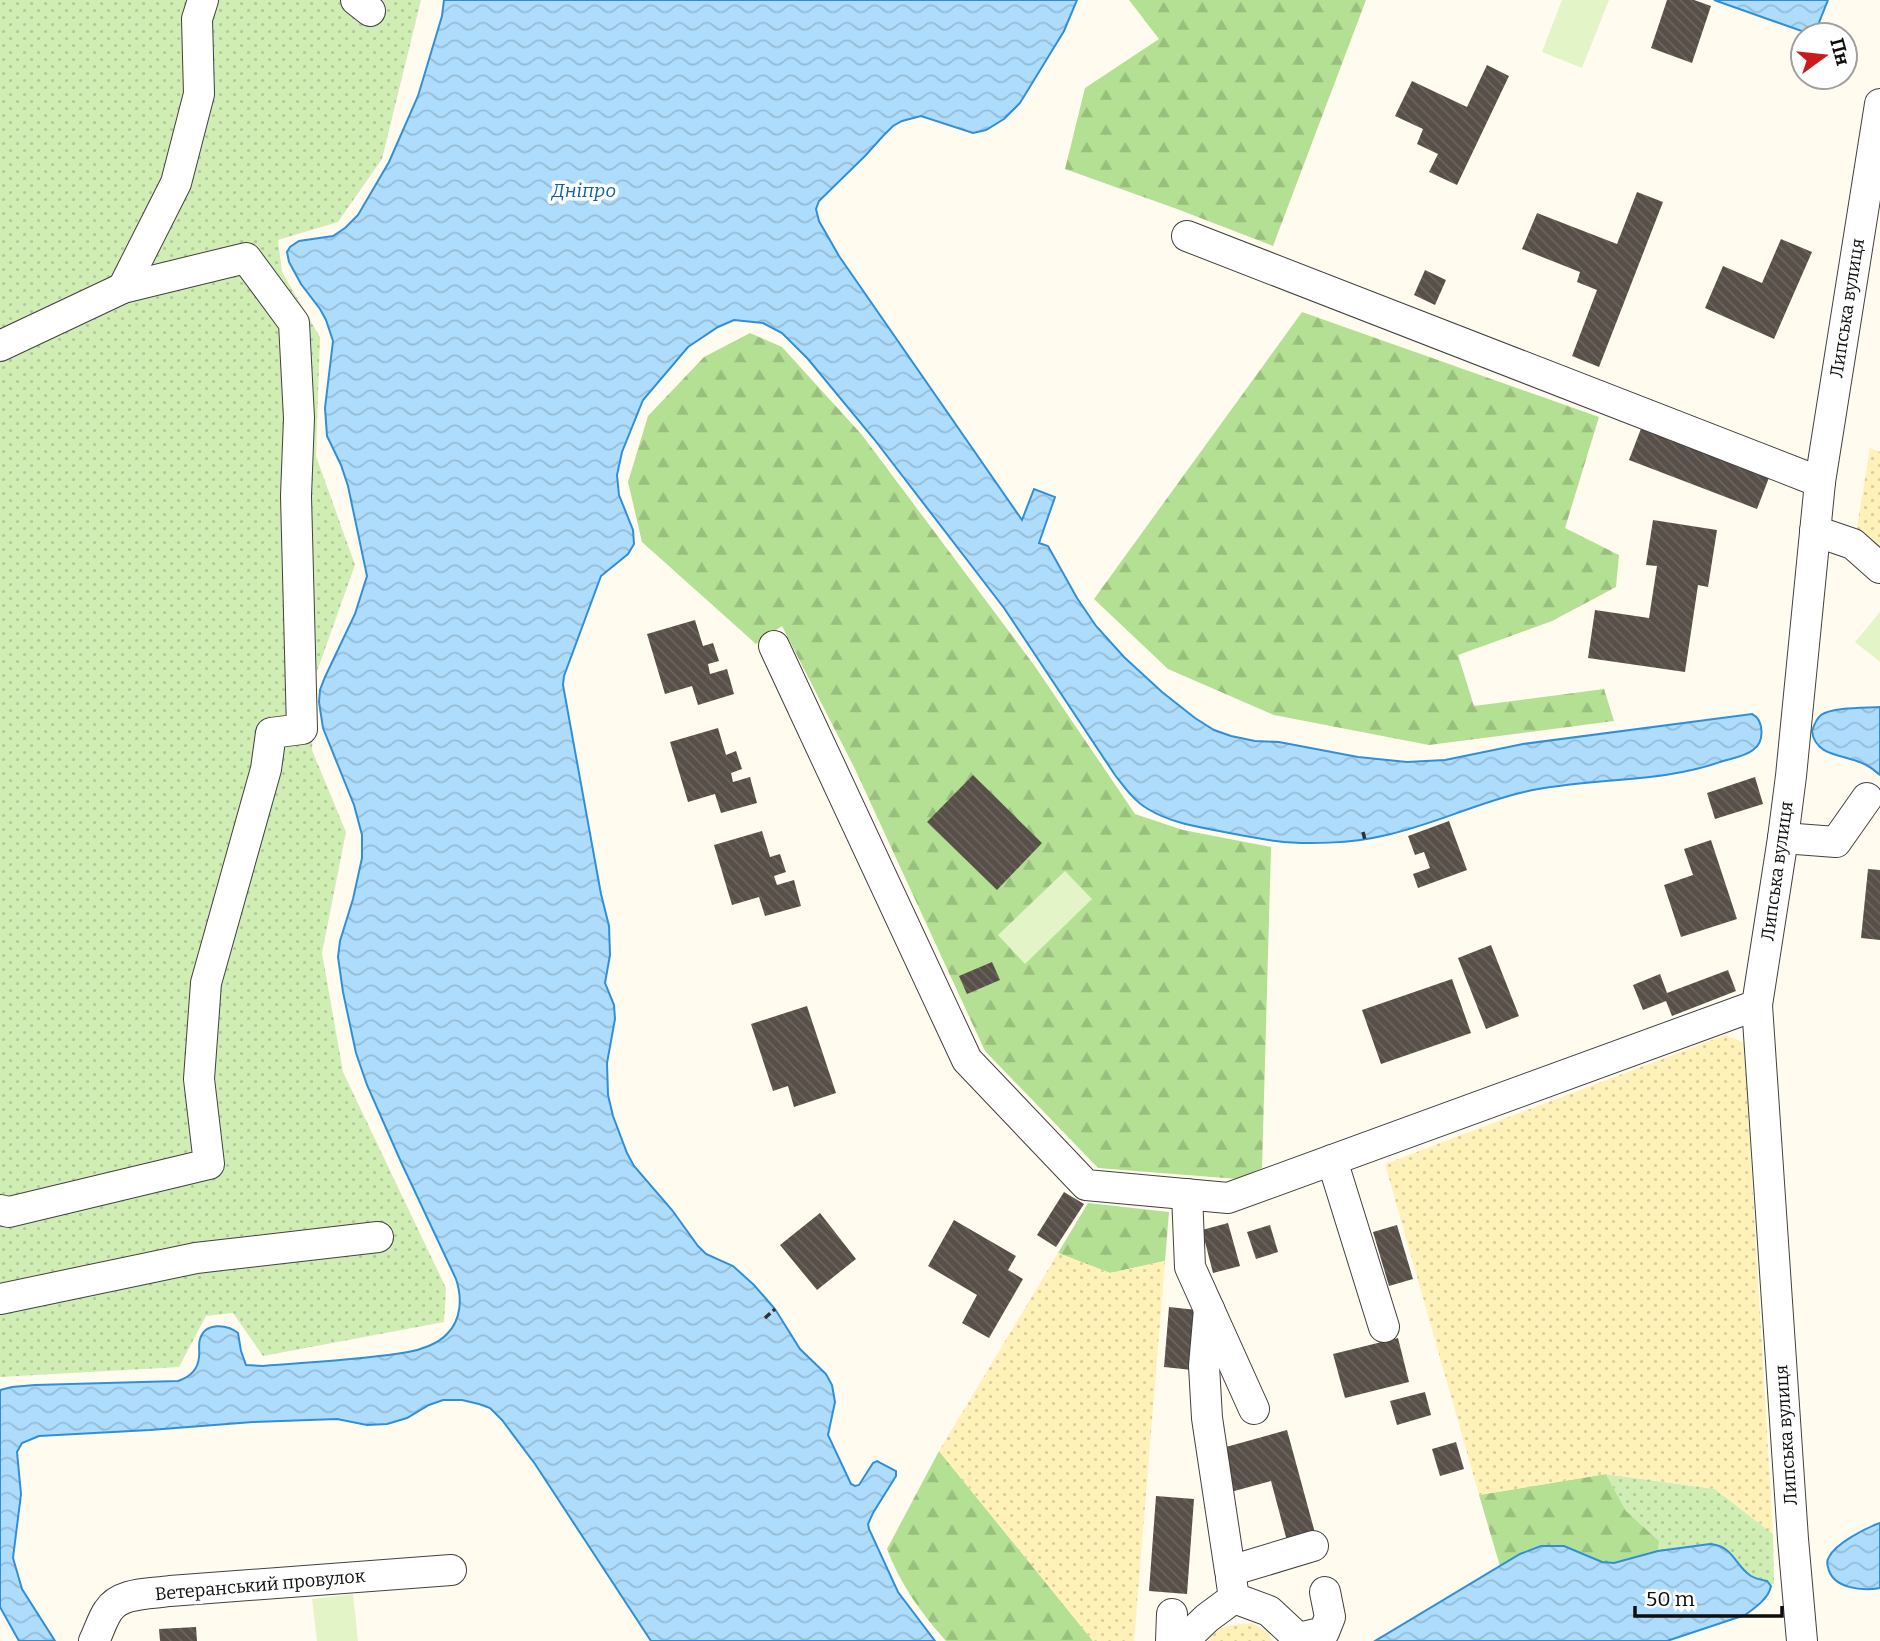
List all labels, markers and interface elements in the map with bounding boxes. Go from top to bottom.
north arrow [1789,21,1859,91]
text: Пн [1825,35,1855,68]
water label: Дніпро [550,179,616,202]
street label: Липська вулиця [1825,237,1869,379]
street label: Липська вулиця [1756,800,1798,942]
street label: Липська вулиця [1770,1364,1802,1506]
street label: Ветеранський провулок [154,1565,367,1605]
scale bar [1635,1574,1782,1618]
text: 50 m [1646,1586,1695,1612]

